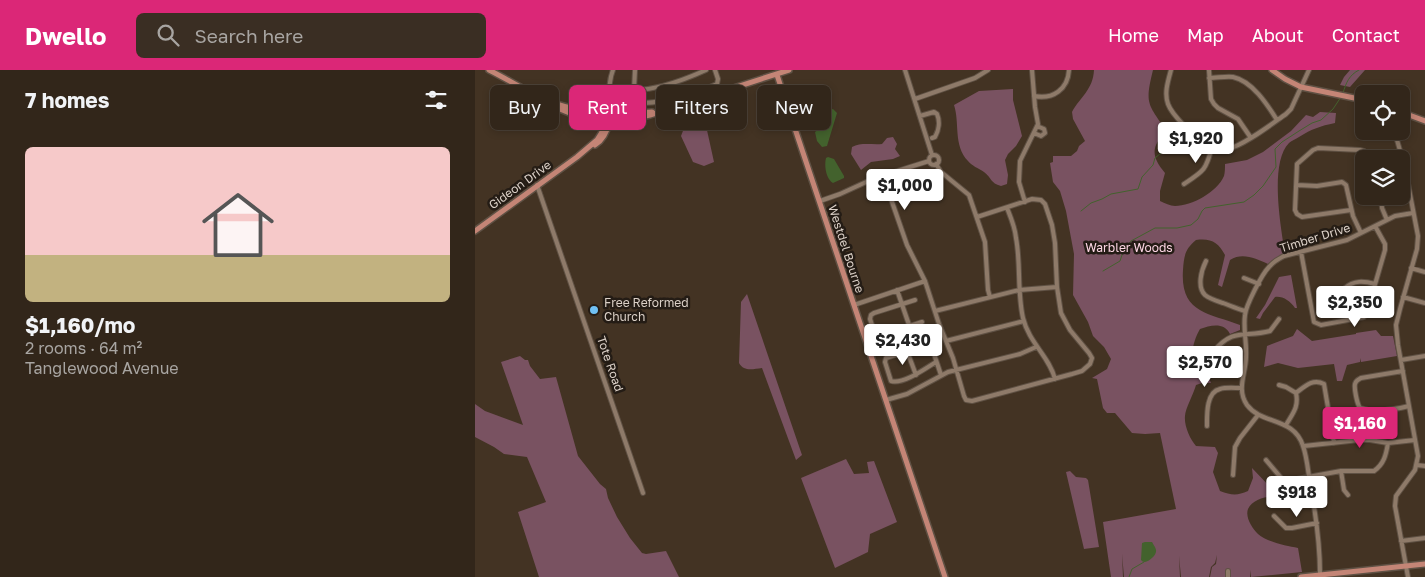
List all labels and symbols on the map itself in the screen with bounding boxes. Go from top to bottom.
pin: $1,920 [1155,122,1237,164]
street label: Gideon Drive [486,157,554,212]
pin: $1,000 [864,168,946,211]
street label: Westdel Bourne [825,203,868,295]
street label: Timber Drive [1278,220,1352,255]
park label: Warbler Woods [1085,240,1173,255]
pin: $2,350 [1314,286,1396,328]
place label: Free Reformed Church [604,295,689,324]
marker: Free Reformed Church [588,304,600,316]
pin: $2,430 [862,324,944,366]
street label: Tote Road [594,334,627,394]
pin: $2,570 [1164,346,1246,388]
pin: $1,160 [1319,406,1401,449]
pin: $918 [1267,476,1327,518]

